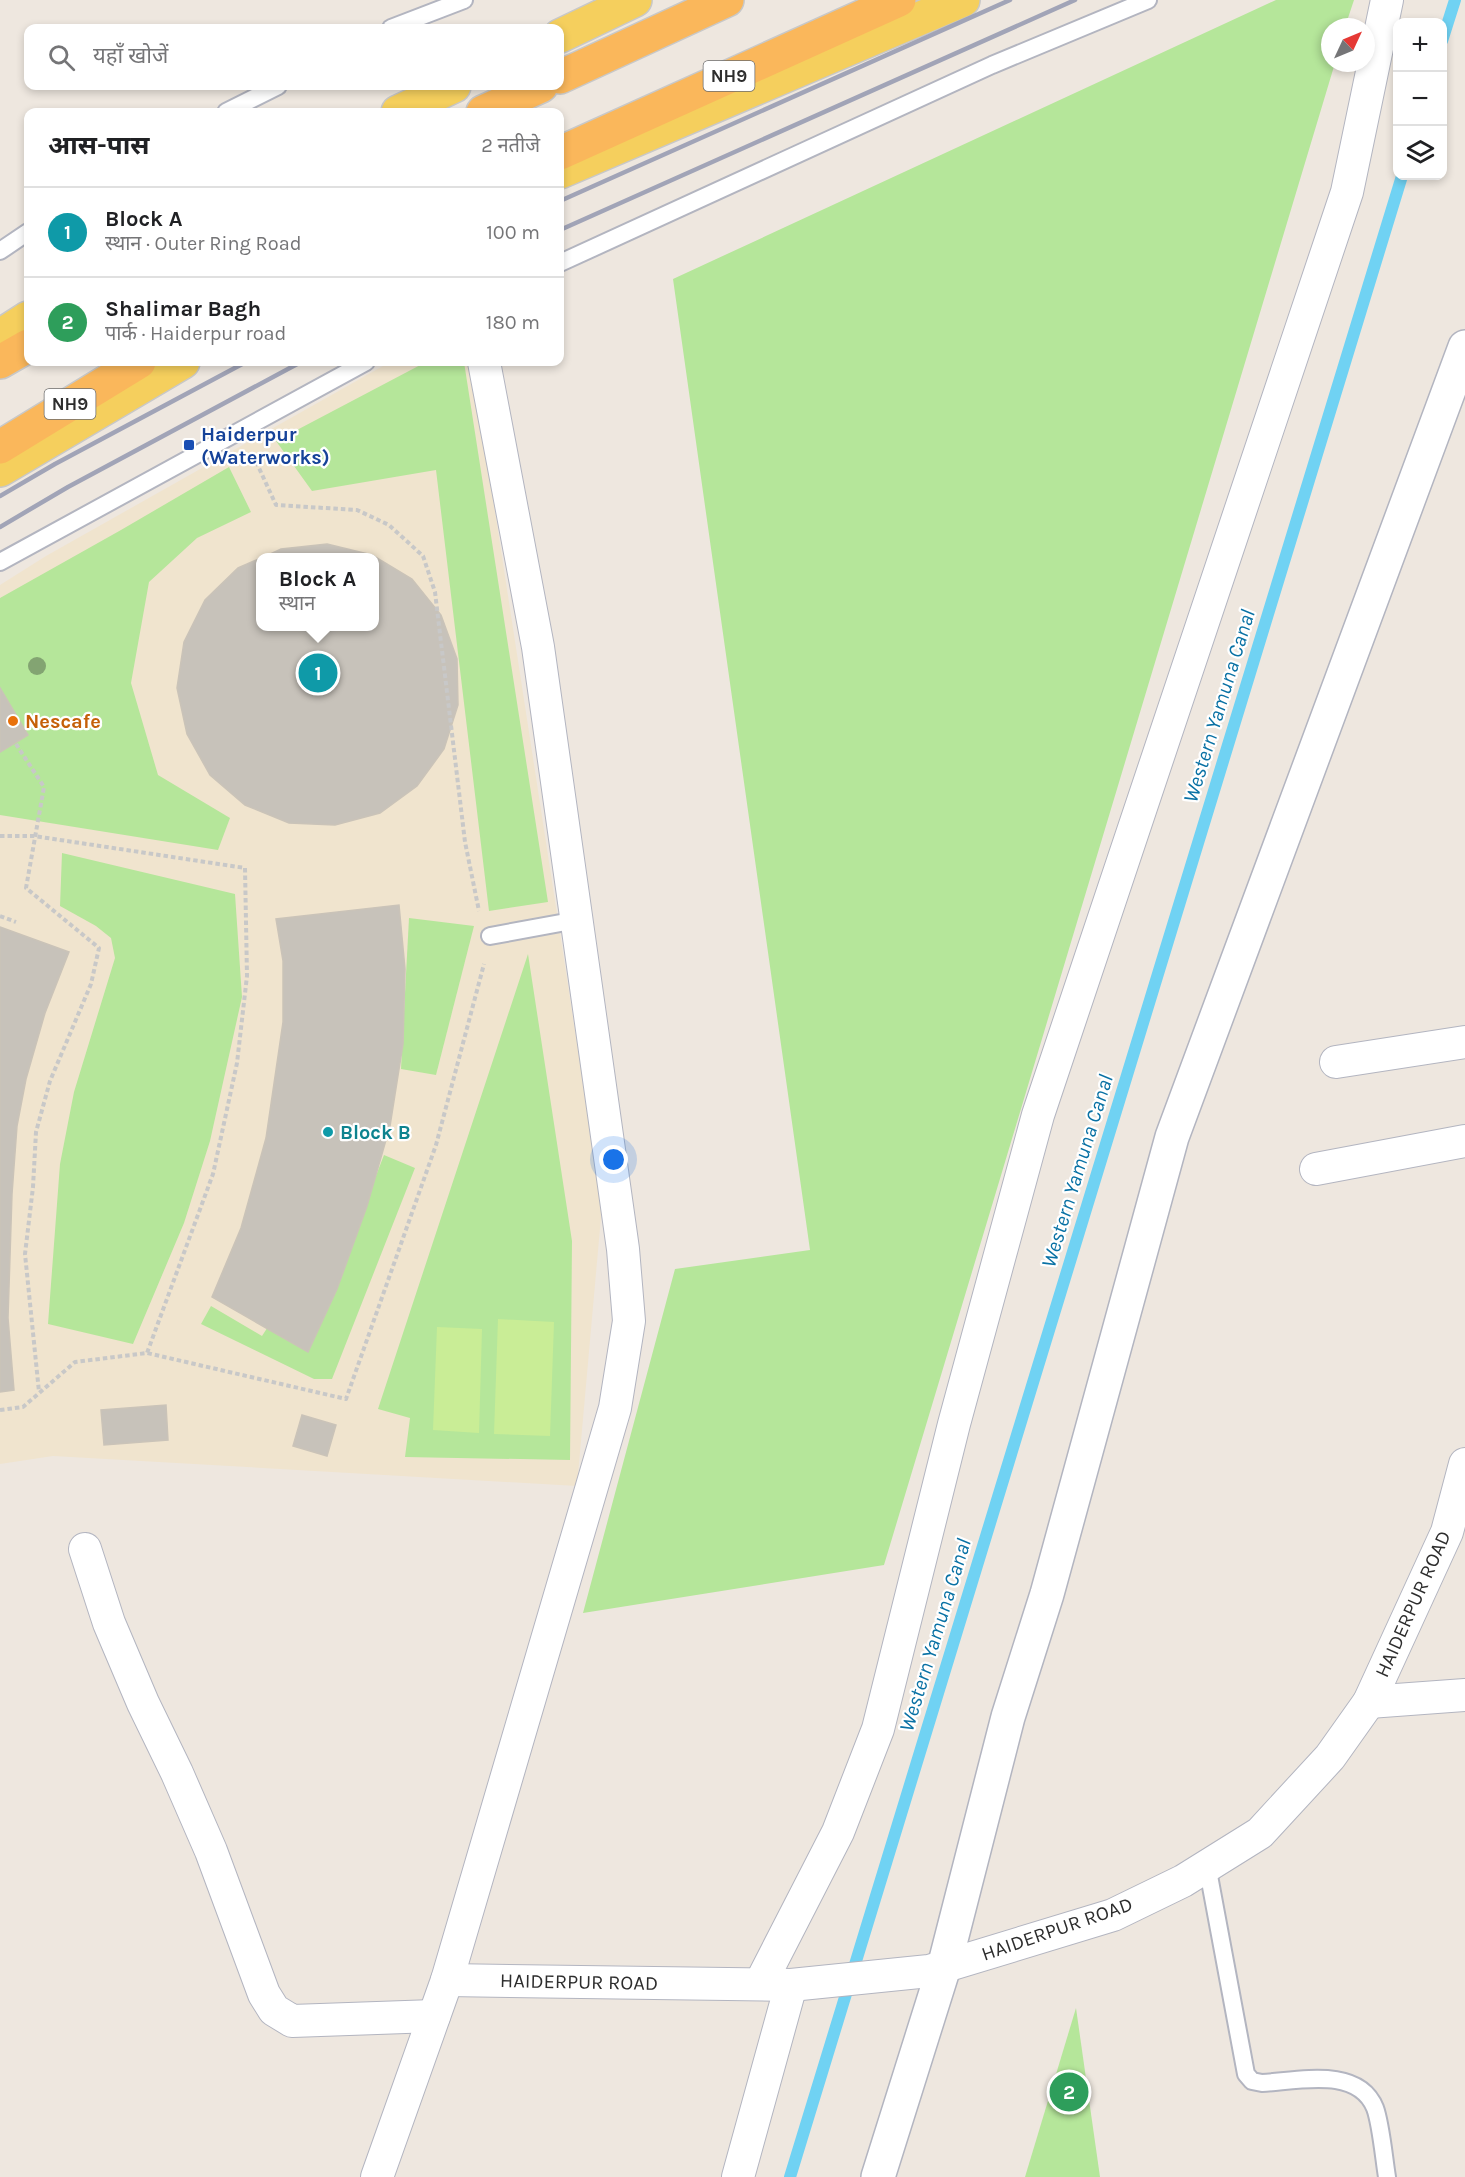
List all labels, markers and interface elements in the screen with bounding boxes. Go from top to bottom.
north arrow [1321,18,1375,72]
map controls [1393,18,1447,180]
button: + [1393,18,1447,72]
search box [24,24,564,90]
icon: search [45,41,78,74]
text: यहाँ खोजें [93,43,168,69]
road number: NH9 [704,61,754,91]
button: − [1393,72,1447,126]
button: layers [1393,126,1447,180]
text: आस-पास [48,130,150,161]
text: 2 नतीजे [481,134,540,157]
text: Block A [105,206,182,232]
text: 1 [64,221,71,244]
text: 100 m [486,221,540,244]
text: स्थान · Outer Ring Road [105,232,302,255]
text: Shalimar Bagh [105,296,261,322]
text: 2 [61,311,74,334]
text: 180 m [486,311,540,334]
text: पार्क · Haiderpur road [105,322,286,345]
road number: NH9 [44,389,96,419]
place label: Haiderpur (Waterworks) [201,423,330,469]
marker: Haiderpur (Waterworks) [182,438,196,452]
popup [256,553,379,631]
text: Block A [279,566,356,592]
text: स्थान [279,592,315,615]
water label: Western Yamuna Canal [1178,607,1260,805]
pin: 1 [298,650,338,696]
place label: Nescafe [25,710,101,733]
marker: Nescafe [6,714,20,728]
water label: Western Yamuna Canal [1036,1072,1118,1270]
place label: Block B [340,1121,411,1144]
marker: Block B [321,1125,335,1139]
your location [599,1145,628,1174]
street label: HAIDERPUR ROAD [1370,1527,1456,1681]
water label: Western Yamuna Canal [894,1536,976,1734]
street label: HAIDERPUR ROAD [978,1892,1136,1966]
street label: HAIDERPUR ROAD [500,1969,658,1995]
pin: 2 [1050,2070,1088,2114]

